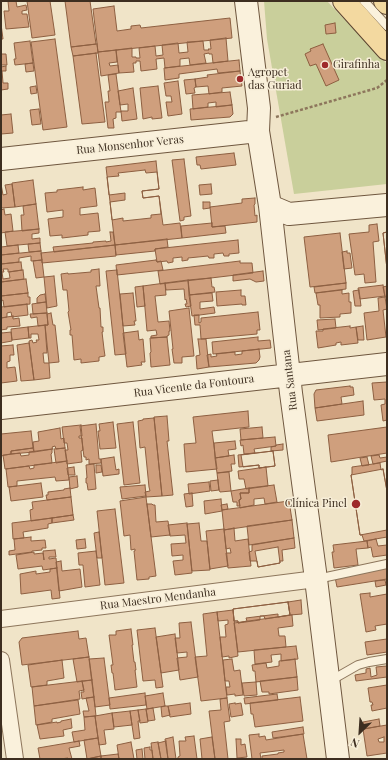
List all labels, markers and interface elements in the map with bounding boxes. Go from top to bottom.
place label: Girafinha [333,58,380,72]
marker: Girafinha [320,60,330,70]
place label: Agropet das Guriad [248,66,302,92]
marker: Agropet das Guriad [235,74,245,84]
street label: Rua Monsenhor Veras [76,133,184,157]
street label: Rua Santana [280,349,300,411]
street label: Rua Vicente da Fontoura [133,372,255,400]
place label: Clínica Pinel [285,497,347,511]
marker: Clínica Pinel [350,498,362,510]
street label: Rua Maestro Mendanha [99,585,217,613]
north arrow [340,712,380,752]
text: N [348,735,361,752]

